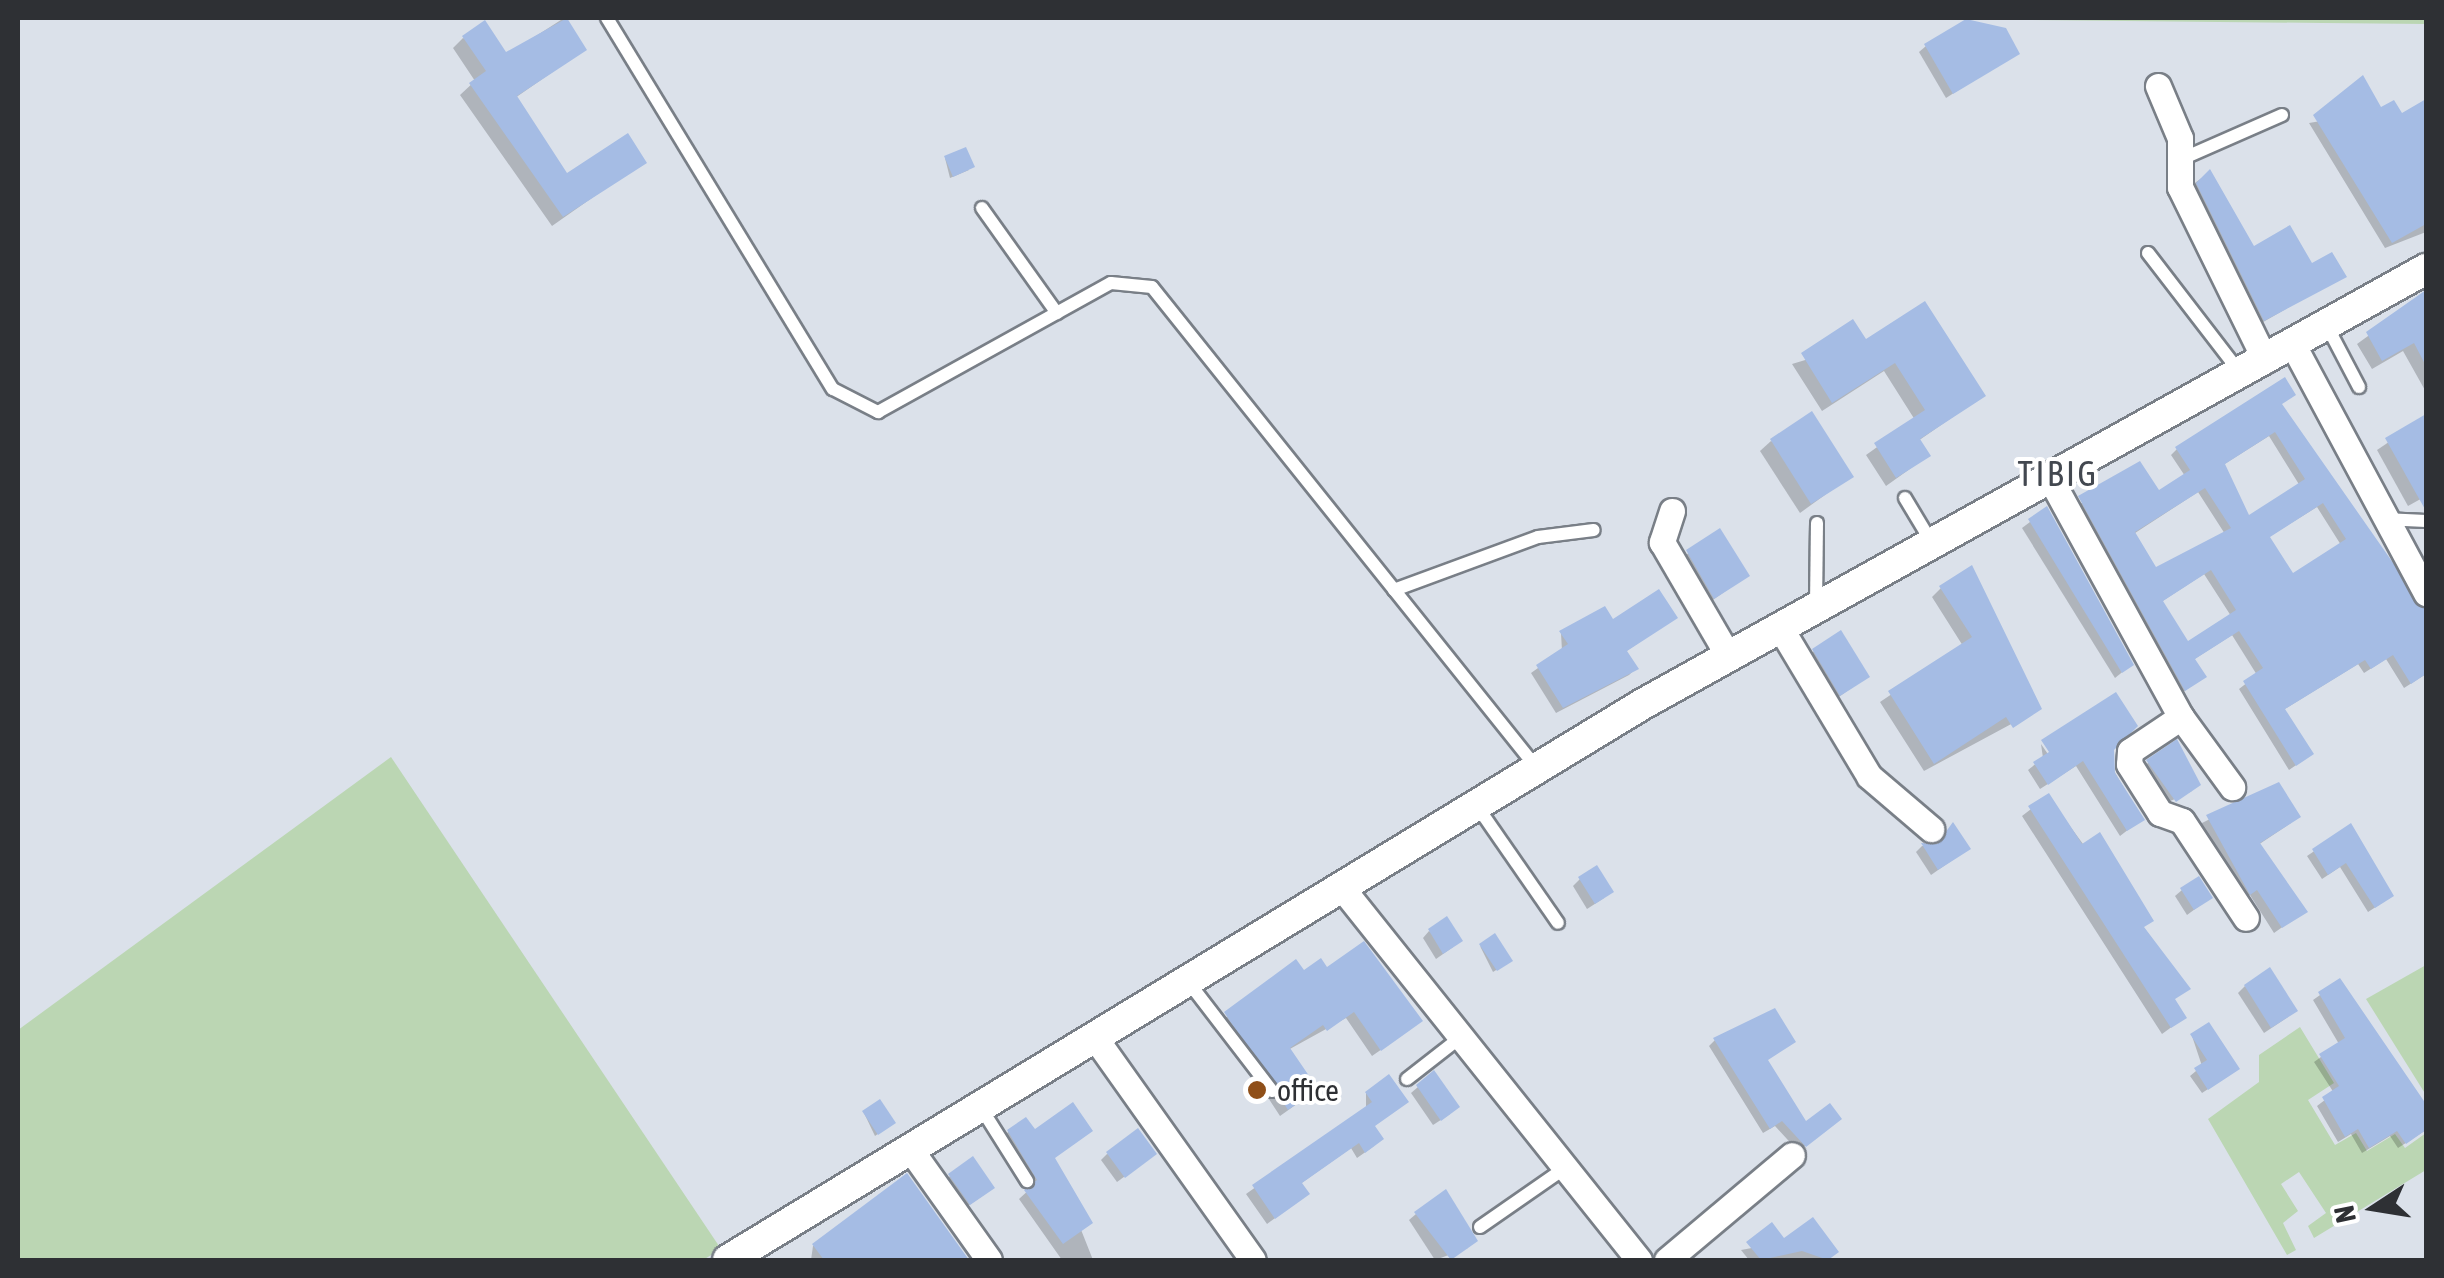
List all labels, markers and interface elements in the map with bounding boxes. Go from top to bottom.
district label: TIBIG [2018,452,2098,494]
place label: office [1277,1072,1339,1108]
marker: office [1246,1079,1268,1101]
north arrow [2324,1158,2424,1258]
text: N [2327,1203,2362,1226]

